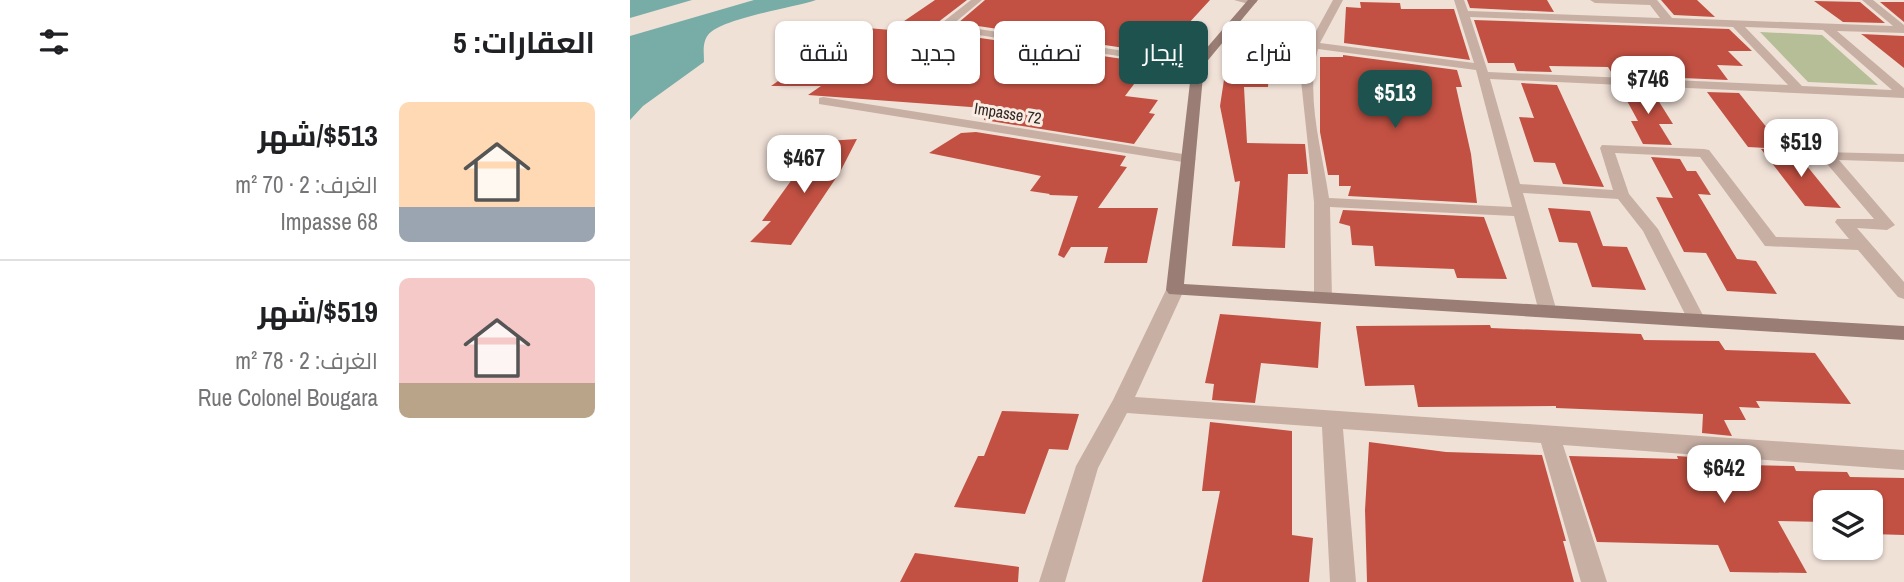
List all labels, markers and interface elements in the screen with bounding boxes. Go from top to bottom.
chip: شقة [775,21,873,84]
chip: جديد [887,21,980,84]
chip: تصفية [994,21,1105,84]
chip: إيجار [1119,21,1208,84]
chip: شراء [1222,21,1316,84]
text: العقارات: 5 [453,22,595,62]
icon: filters [35,23,73,61]
pin: $746 [1607,57,1689,116]
text: $746 [1627,63,1669,94]
pin: $513 [1354,71,1436,130]
text: $513 [1374,77,1416,108]
street label: Impasse 72 [973,97,1043,129]
text: $513/شهر [258,115,378,155]
pin: $519 [1760,120,1842,179]
text: $519 [1780,126,1822,157]
icon: home [455,130,539,214]
pin: $467 [763,136,845,195]
text: $467 [783,142,825,173]
text: الغرف: 2 · 70 m² [235,169,378,200]
text: Impasse 68 [281,206,378,237]
text: $519/شهر [258,291,378,331]
icon: home [455,306,539,390]
text: الغرف: 2 · 78 m² [235,345,378,376]
text: Rue Colonel Bougara [198,382,378,413]
pin: $642 [1683,446,1765,505]
text: $642 [1703,452,1745,483]
map controls [1813,490,1883,560]
button: layers [1813,490,1883,560]

